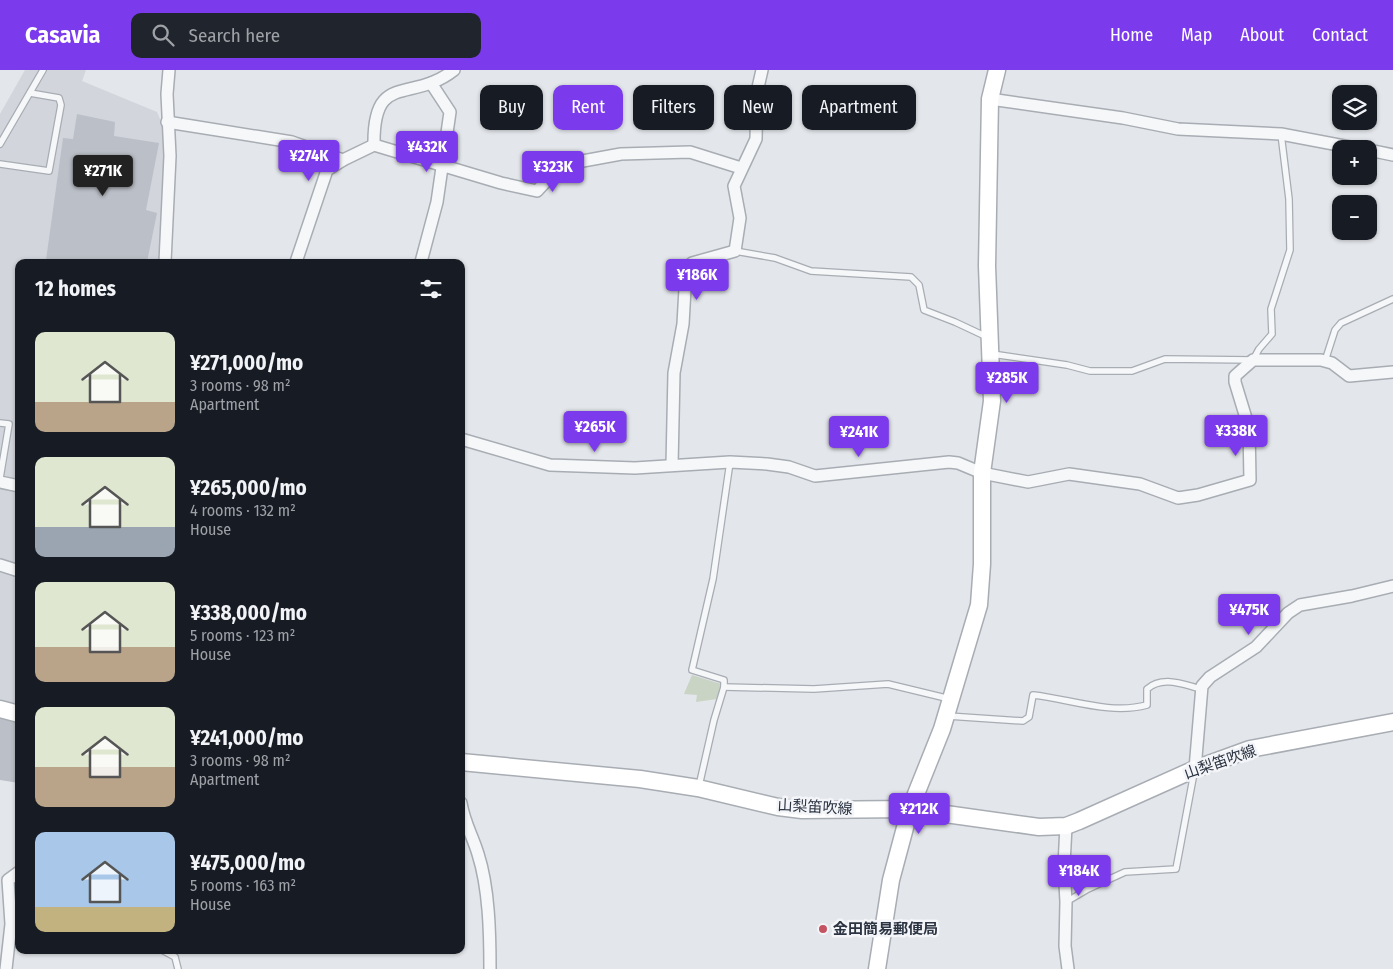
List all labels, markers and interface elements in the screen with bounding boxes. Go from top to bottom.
search box [131,13,481,58]
text: Casavia [25,21,101,49]
icon: search [149,21,177,49]
text: Search here [189,24,280,47]
text: Home [1110,24,1153,46]
text: Map [1181,24,1212,46]
text: About [1240,24,1284,46]
text: Contact [1312,24,1368,46]
chip: Buy [480,85,543,130]
chip: Rent [553,85,623,130]
chip: Filters [633,85,714,130]
chip: New [724,85,792,130]
chip: Apartment [802,85,916,130]
map controls [1332,85,1377,240]
button: layers [1332,85,1377,130]
pin: ¥432K [392,131,462,173]
text: ¥432K [407,137,447,156]
pin: ¥274K [274,140,344,182]
button: + [1332,140,1377,185]
text: ¥274K [289,146,329,165]
pin: ¥323K [518,150,588,193]
pin: ¥271K [68,154,138,197]
text: ¥323K [533,157,573,176]
text: ¥271K [84,161,122,180]
button: − [1332,195,1377,240]
pin: ¥186K [662,258,732,301]
text: ¥186K [677,265,717,284]
icon: filters [417,275,445,303]
text: 12 homes [35,276,116,302]
text: ¥271,000/mo [190,350,303,376]
icon: home [75,352,135,412]
pin: ¥285K [972,362,1042,404]
text: ¥285K [986,368,1028,387]
text: 3 rooms · 98 m² [190,376,291,395]
text: Apartment [190,395,259,414]
pin: ¥265K [560,410,630,453]
pin: ¥338K [1201,414,1271,457]
pin: ¥241K [824,416,894,458]
text: ¥265K [575,417,615,436]
text: ¥338K [1216,421,1257,440]
text: ¥241K [840,422,878,441]
text: ¥265,000/mo [190,475,307,501]
icon: home [75,477,135,537]
text: 4 rooms · 132 m² [190,501,296,520]
text: House [190,520,231,539]
pin: ¥475K [1214,594,1284,636]
text: ¥338,000/mo [190,600,307,626]
text: ¥475K [1229,600,1269,619]
icon: home [75,602,135,662]
text: 5 rooms · 123 m² [190,626,295,645]
text: House [190,645,231,664]
text: ¥241,000/mo [190,725,303,751]
icon: home [75,727,135,787]
street label: 山梨笛吹線 [1182,741,1258,783]
text: 3 rooms · 98 m² [190,751,291,770]
text: Apartment [190,770,259,789]
pin: ¥212K [884,792,954,835]
street label: 山梨笛吹線 [777,796,853,818]
text: ¥212K [900,799,938,818]
text: ¥475,000/mo [190,850,305,876]
icon: home [75,852,135,912]
pin: ¥184K [1044,854,1114,897]
text: ¥184K [1059,861,1099,880]
text: 5 rooms · 163 m² [190,876,296,895]
text: House [190,895,231,914]
place label: 金田簡易郵便局 [833,920,938,938]
marker: 金田簡易郵便局 [817,923,829,935]

